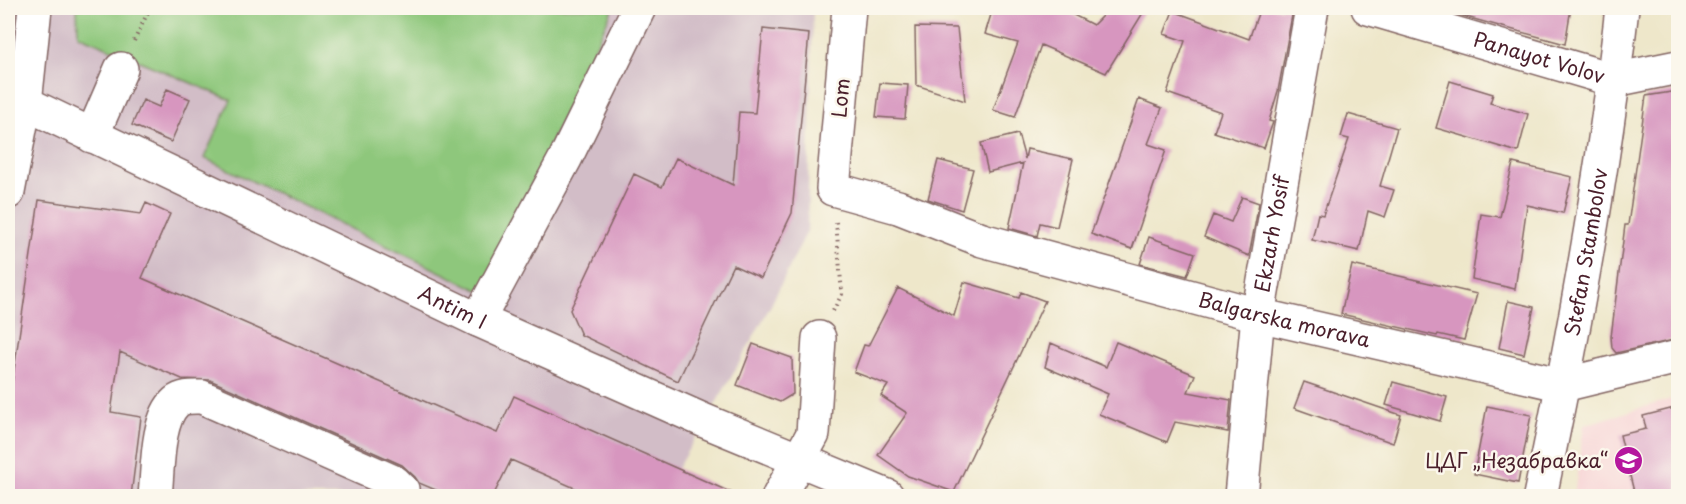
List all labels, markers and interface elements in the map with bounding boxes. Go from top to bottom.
street label: Panayot Volov [1470,24,1608,91]
street label: Lom [823,77,857,119]
street label: Stefan Stambolov [1556,166,1615,339]
street label: Ekzarh Yosif [1246,171,1297,295]
street label: Antim I [414,278,492,336]
street label: Balgarska morava [1195,283,1374,354]
place label: ЦДГ „Незабравка“ [1425,445,1608,475]
school or university icon: ЦДГ „Незабравка“ [1613,445,1645,477]

